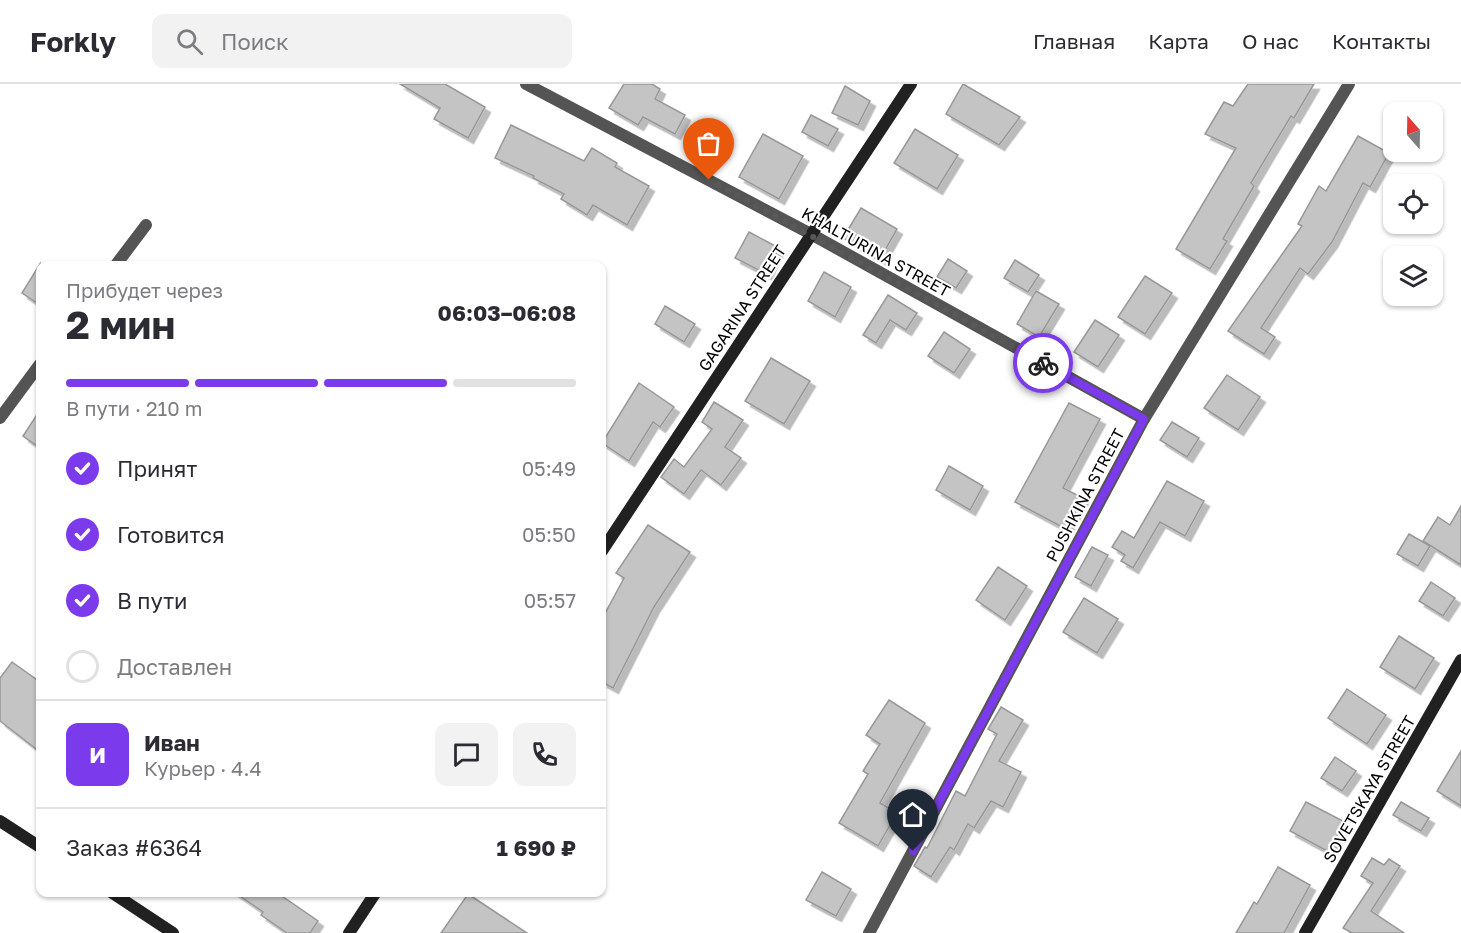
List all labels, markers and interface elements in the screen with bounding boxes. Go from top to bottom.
search box [152,14,572,68]
text: Forkly [30,25,116,58]
icon: search [173,25,206,58]
text: Поиск [221,28,289,55]
text: Главная [1033,28,1115,54]
text: Карта [1148,28,1209,54]
text: О нас [1242,28,1299,54]
text: Контакты [1332,28,1431,54]
north arrow [1383,102,1443,162]
map controls [1383,102,1443,306]
pin [683,118,734,180]
icon: bag [692,127,725,160]
button: locate [1383,174,1443,234]
street label: KHALTURINA STREET [798,203,954,301]
street label: GAGARINA STREET [694,241,790,375]
button: layers [1383,246,1443,306]
text: Прибудет через [66,278,223,302]
text: 06:03–06:08 [438,299,576,326]
text: 2 мин [66,301,175,348]
courier [1013,333,1073,393]
icon: bike [1027,347,1060,380]
text: В пути · 210 m [66,396,202,420]
street label: PUSHKINA STREET [1041,425,1129,565]
icon: check [66,452,99,485]
text: Принят [117,455,197,482]
text: 05:49 [522,456,576,480]
icon: check [66,518,99,551]
text: Готовится [117,521,225,548]
text: 05:50 [522,522,576,546]
icon: check [66,584,99,617]
text: В пути [117,587,187,614]
text: 05:57 [524,588,576,612]
text: Доставлен [117,653,232,680]
street label: SOVETSKAYA STREET [1319,712,1419,866]
button: chat [435,723,498,786]
button: phone [513,723,576,786]
text: Иван [144,729,200,756]
text: И [89,741,106,768]
text: Курьер · 4.4 [144,756,262,780]
pin [887,789,938,851]
icon: home [896,798,929,831]
text: Заказ #6364 [66,834,202,861]
text: 1 690 ₽ [497,834,576,861]

